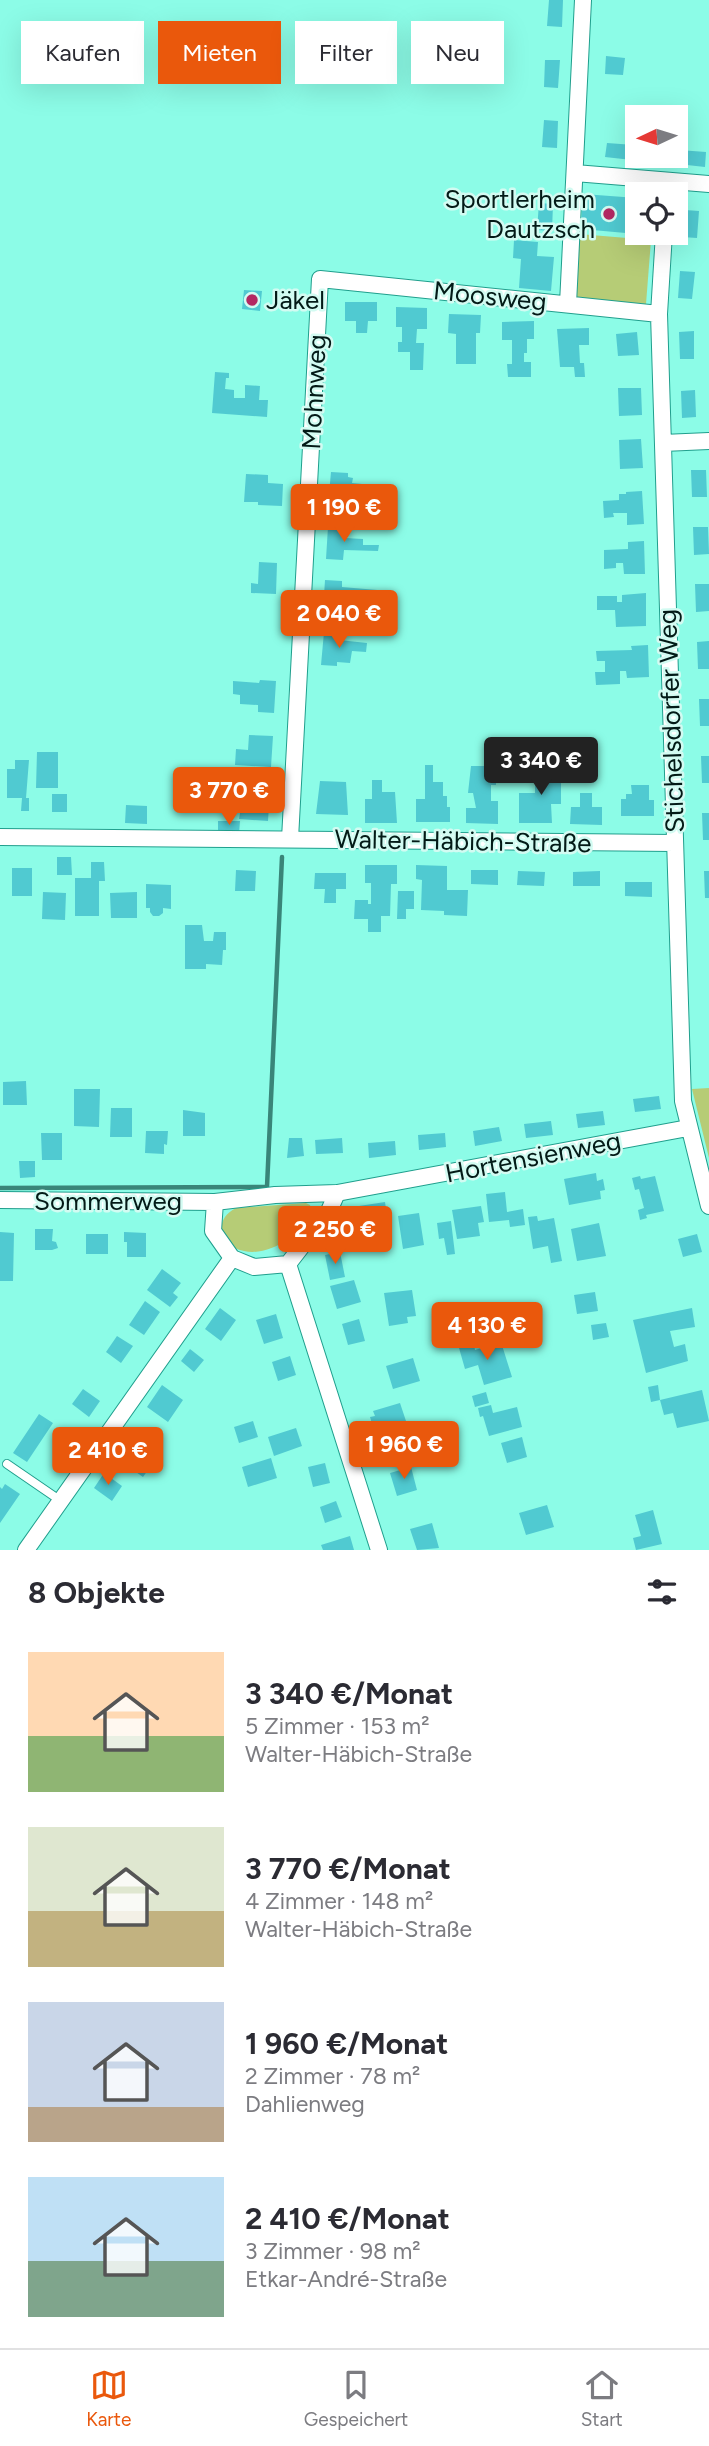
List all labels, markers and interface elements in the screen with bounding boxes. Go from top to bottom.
chip: Kaufen [21,21,144,84]
chip: Mieten [158,21,281,84]
chip: Filter [295,21,397,84]
chip: Neu [411,21,504,84]
north arrow [625,105,688,168]
map controls [625,105,688,245]
button: locate [625,182,688,245]
place label: Sportlerheim Dautzsch [444,183,595,245]
marker: Sportlerheim Dautzsch [601,206,617,222]
street label: Moosweg [432,274,548,318]
place label: Jäkel [266,284,325,316]
marker: Jäkel [244,292,260,308]
street label: Mohnweg [295,334,333,450]
pin: 1 190 € [279,484,409,544]
text: 1 190 € [307,493,381,521]
pin: 2 040 € [274,590,404,650]
text: 2 040 € [297,599,381,627]
street label: Stichelsdorfer Weg [651,609,691,833]
pin: 3 340 € [476,738,606,797]
text: 3 340 € [500,746,582,774]
pin: 3 770 € [164,768,294,827]
text: 3 770 € [189,776,269,804]
street label: Walter-Häbich-Straße [334,823,592,859]
street label: Hortensienweg [443,1124,623,1190]
street label: Sommerweg [34,1185,182,1217]
pin: 2 250 € [270,1206,400,1266]
text: 2 250 € [294,1215,376,1243]
pin: 4 130 € [422,1302,552,1362]
text: 4 130 € [448,1311,526,1339]
pin: 1 960 € [339,1422,469,1481]
pin: 2 410 € [43,1428,173,1487]
text: 1 960 € [365,1430,443,1458]
text: 2 410 € [68,1436,148,1464]
icon: filters [643,1573,681,1611]
text: 8 Objekte [28,1574,165,1611]
text: 3 340 €/Monat [245,1675,453,1712]
icon: home [84,1680,168,1764]
text: 5 Zimmer · 153 m² [245,1712,429,1740]
text: Walter-Häbich-Straße [245,1740,472,1768]
text: 3 770 €/Monat [245,1850,451,1887]
icon: home [84,1855,168,1939]
text: 4 Zimmer · 148 m² [245,1887,433,1915]
text: Walter-Häbich-Straße [245,1915,472,1943]
text: 1 960 €/Monat [245,2025,448,2062]
icon: home [84,2030,168,2114]
text: 2 Zimmer · 78 m² [245,2062,420,2090]
text: Dahlienweg [245,2090,365,2118]
text: 2 410 €/Monat [245,2200,450,2237]
icon: home [84,2205,168,2289]
text: 3 Zimmer · 98 m² [245,2237,421,2265]
text: Etkar-André-Straße [245,2265,447,2293]
tab: Karte [86,2366,131,2431]
tab: Gespeichert [304,2366,408,2431]
tab: Start [581,2366,623,2431]

